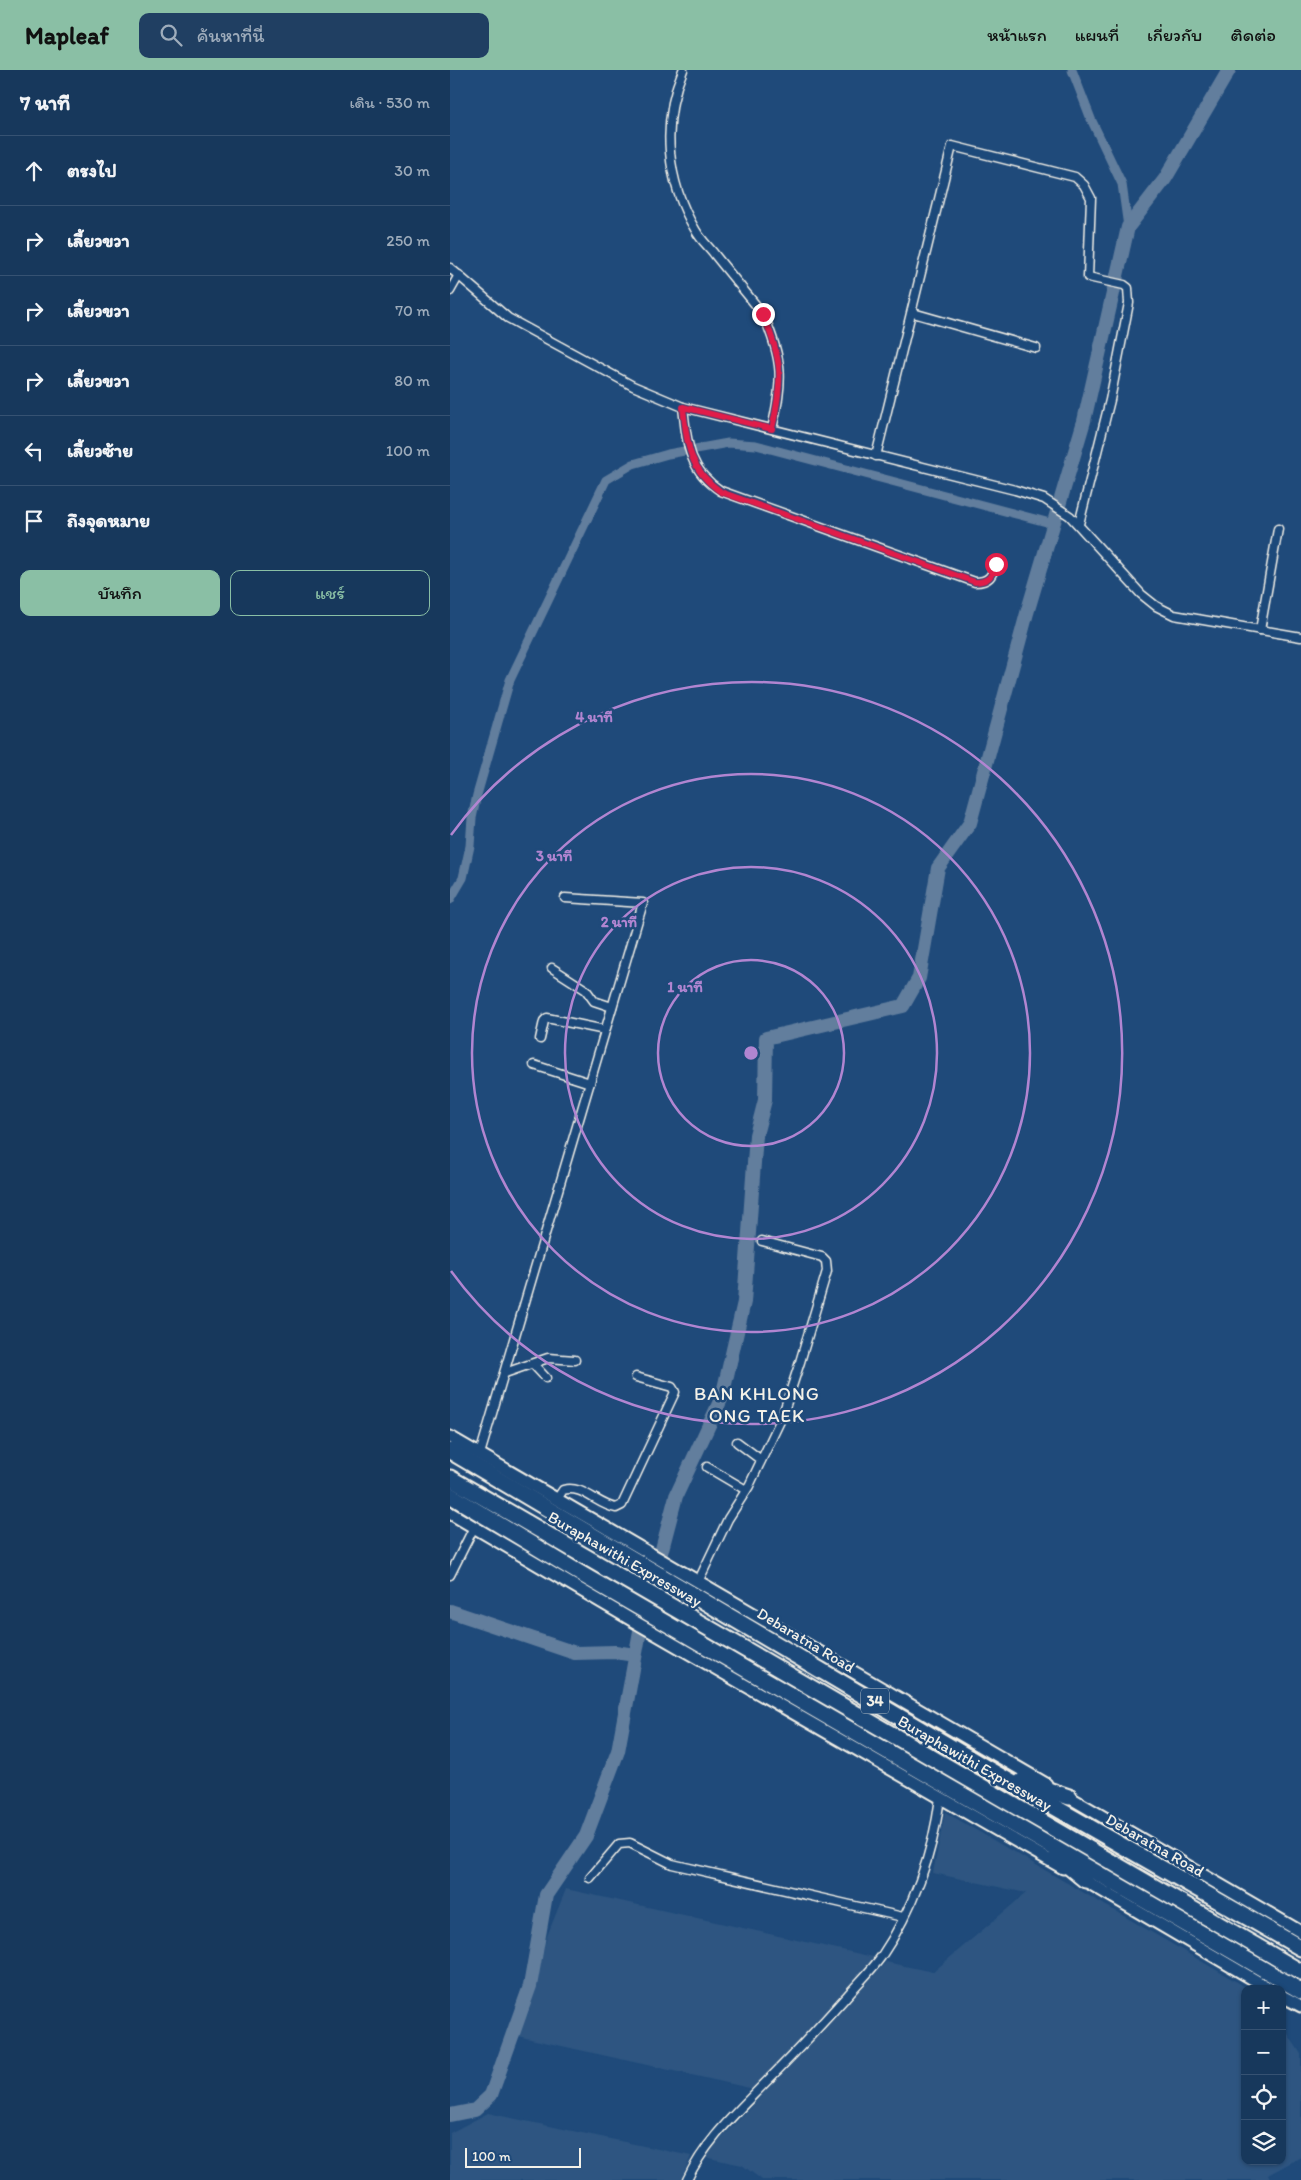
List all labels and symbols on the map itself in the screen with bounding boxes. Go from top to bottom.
route end [752,303,775,326]
route start [985,553,1008,576]
text: 4 นาที [575,708,613,726]
text: 3 นาที [536,847,572,865]
text: 2 นาที [601,913,637,931]
text: 1 นาที [667,978,703,996]
centre of rings [742,1044,760,1062]
district label: BAN KHLONG ONG TAEK [694,1382,820,1427]
street label: Buraphawithi Expressway [545,1507,706,1611]
street label: Debaratna Road [754,1603,859,1677]
road number: 34 [861,1688,889,1714]
street label: Buraphawithi Expressway [895,1711,1056,1815]
street label: Debaratna Road [1102,1809,1208,1881]
scale bar [465,2145,581,2168]

